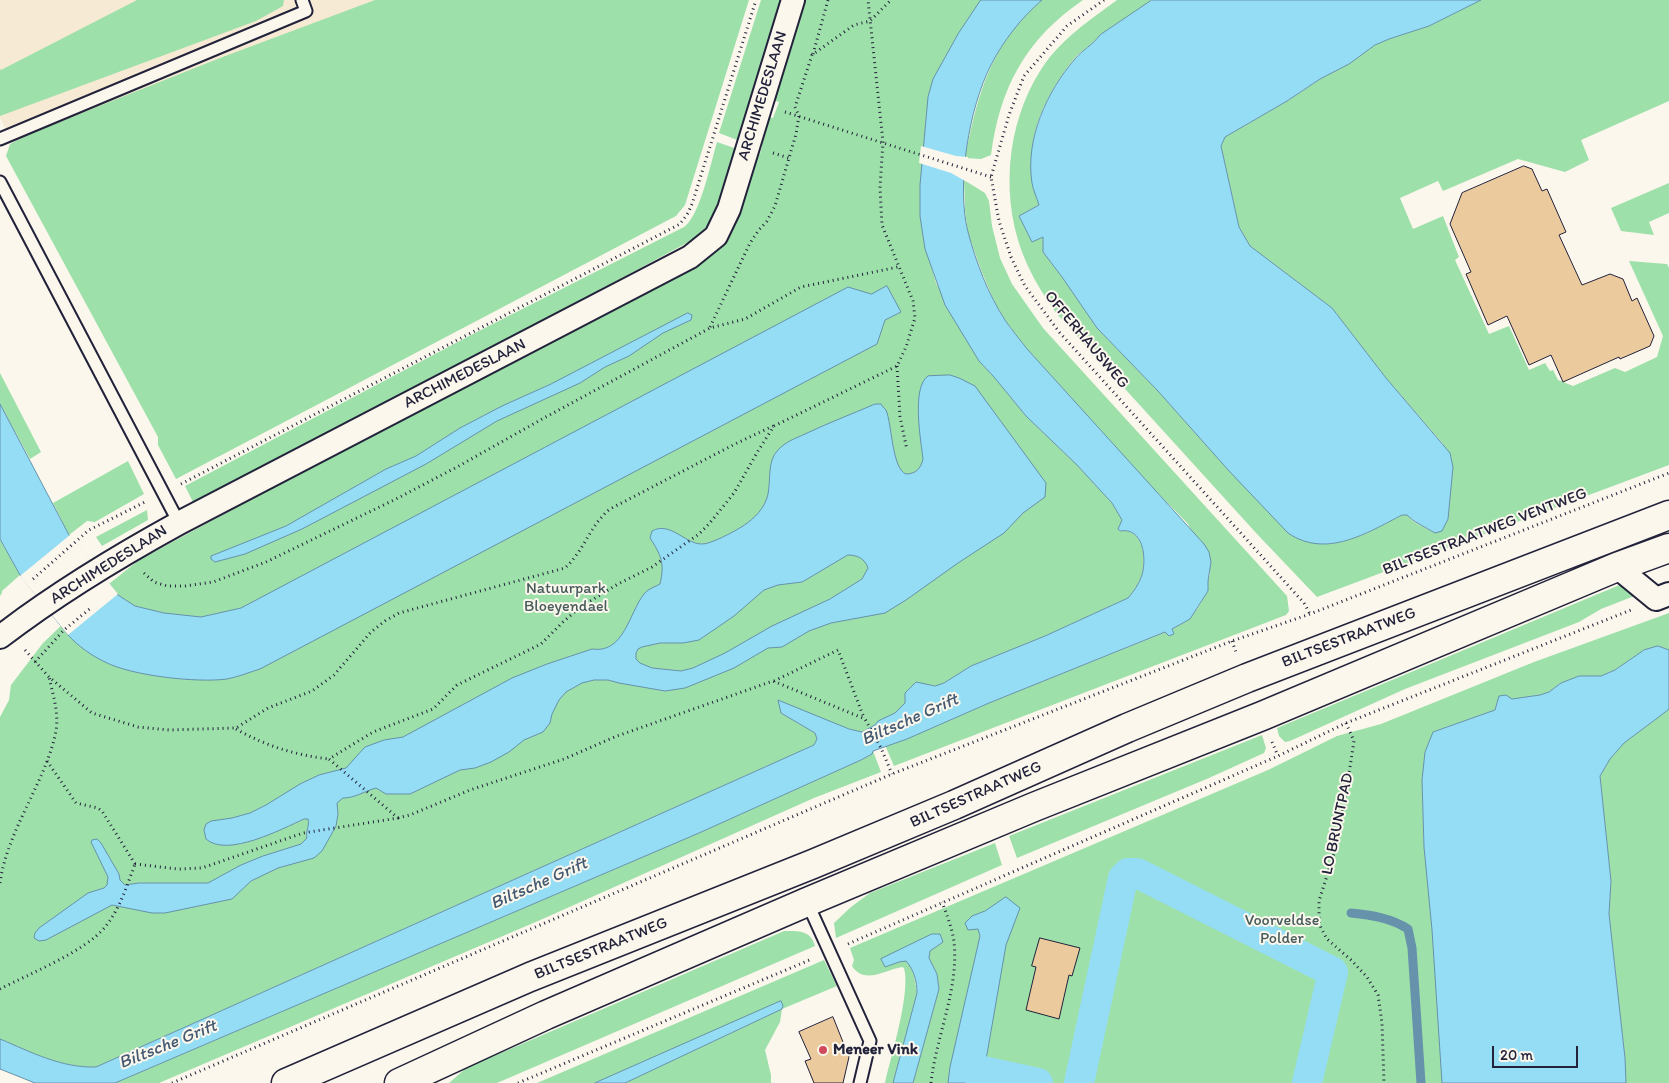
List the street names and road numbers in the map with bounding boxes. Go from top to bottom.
street label: ARCHIMEDESLAAN [734,29,792,163]
street label: OFFERHAUSWEG [1040,287,1132,393]
street label: ARCHIMEDESLAAN [401,335,529,413]
street label: BILTSESTRAATWEG VENTWEG [1380,484,1590,580]
street label: ARCHIMEDESLAAN [47,521,171,609]
street label: BILTSESTRAATWEG [1279,604,1419,672]
street label: BILTSESTRAATWEG [907,757,1045,833]
street label: LO BRUNTPAD [1318,771,1358,877]
street label: BILTSESTRAATWEG [532,913,670,985]

